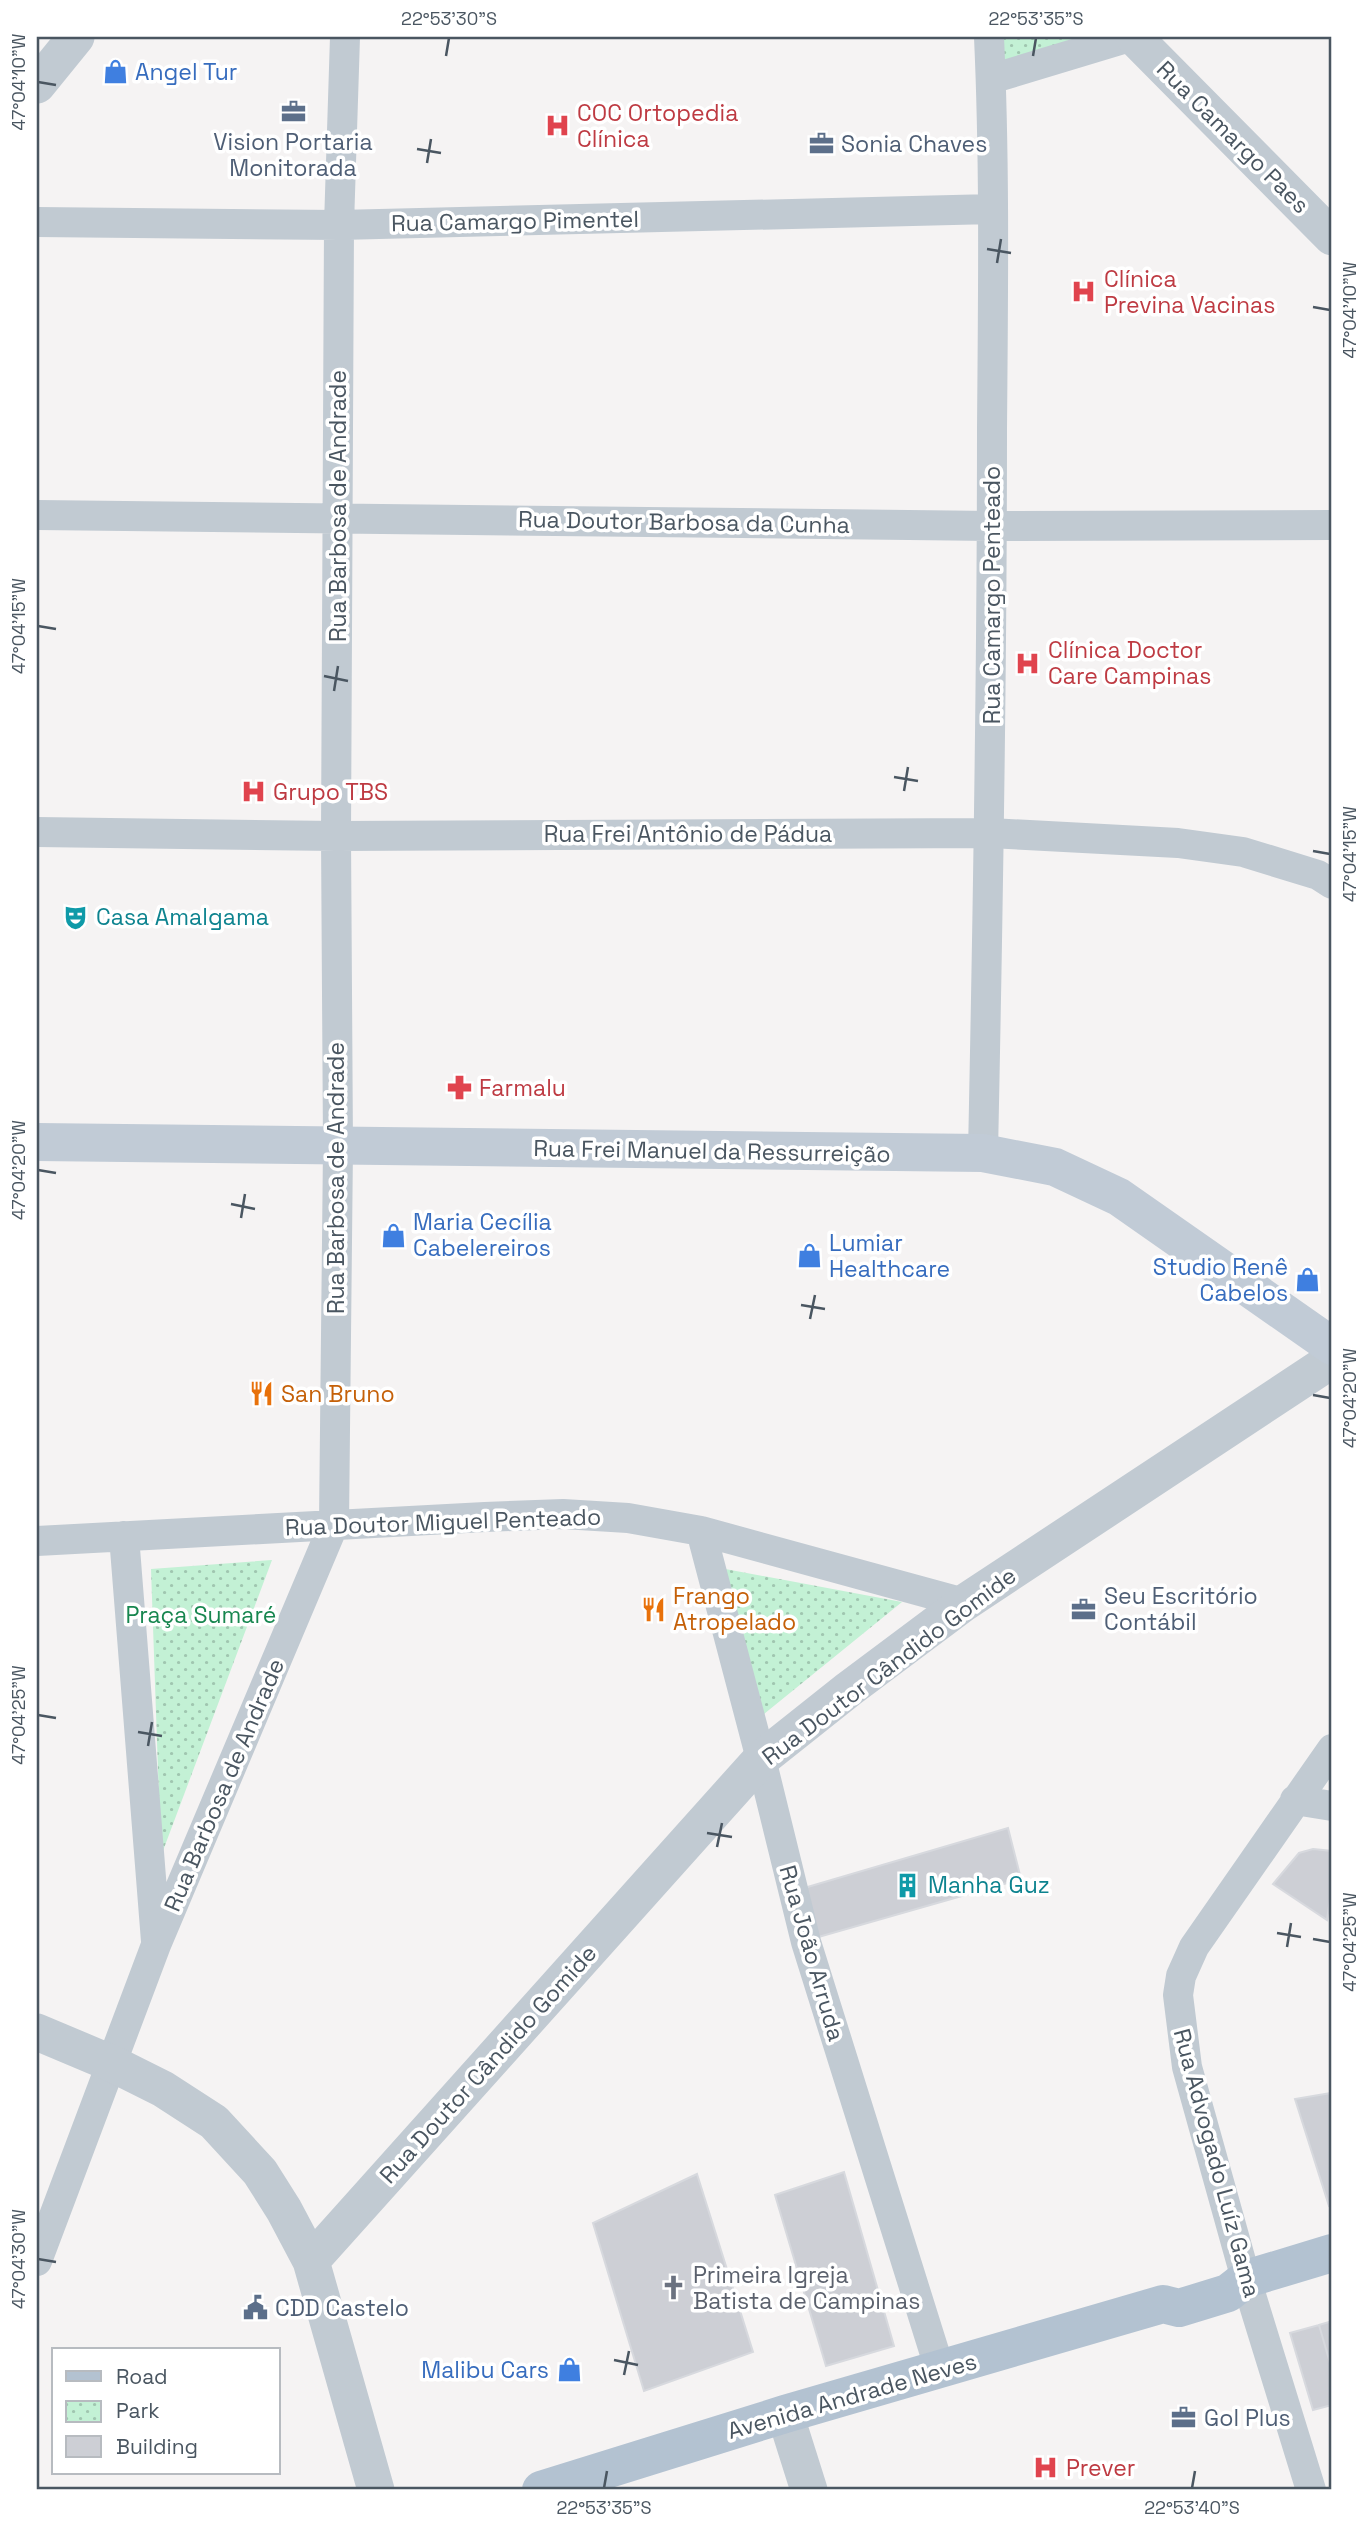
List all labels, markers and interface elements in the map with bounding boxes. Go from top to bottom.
text: 22°53'30"S [401,7,497,30]
text: 22°53'35"S [988,7,1084,30]
text: 47°04'10"W [7,33,30,130]
street label: Rua Camargo Paes [1150,54,1316,220]
place label: Angel Tur [135,57,237,87]
shop icon: Angel Tur [101,58,129,86]
office icon: Vision Portaria Monitorada [279,98,307,126]
place label: COC Ortopedia Clínica [577,98,738,154]
hospital icon: COC Ortopedia Clínica [543,112,571,140]
place label: Vision Portaria Monitorada [213,127,373,183]
place label: Sonia Chaves [841,129,987,159]
office icon: Sonia Chaves [807,130,835,158]
street label: Rua Camargo Pimentel [391,204,639,238]
text: 47°04'10"W [1338,261,1361,358]
place label: Clínica Previna Vacinas [1104,264,1275,320]
hospital icon: Clínica Previna Vacinas [1070,278,1098,306]
street label: Rua Barbosa de Andrade [323,370,353,642]
street label: Rua Camargo Penteado [977,466,1007,724]
street label: Rua Doutor Barbosa da Cunha [518,504,850,540]
text: 47°04'15"W [7,578,30,674]
place label: Clínica Doctor Care Campinas [1048,635,1211,691]
hospital icon: Clínica Doctor Care Campinas [1014,649,1042,677]
place label: Grupo TBS [273,777,388,807]
hospital icon: Grupo TBS [239,778,267,806]
text: 47°04'15"W [1338,806,1361,902]
street label: Rua Frei Antônio de Pádua [544,819,832,849]
place label: Casa Amalgama [96,902,269,932]
theatre icon: Casa Amalgama [62,903,90,931]
street label: Rua Barbosa de Andrade [321,1042,351,1314]
place label: Farmalu [479,1073,566,1103]
pharmacy icon: Farmalu [445,1074,473,1102]
text: 47°04'20"W [7,1120,30,1220]
street label: Rua Frei Manuel da Ressurreição [533,1133,891,1169]
place label: Maria Cecília Cabelereiros [413,1207,552,1263]
shop icon: Maria Cecília Cabelereiros [379,1221,407,1249]
place label: Lumiar Healthcare [829,1228,950,1284]
shop icon: Lumiar Healthcare [795,1242,823,1270]
place label: Studio Renê Cabelos [1153,1252,1288,1308]
shop icon: Studio Renê Cabelos [1294,1266,1322,1294]
text: 47°04'20"W [1338,1348,1361,1448]
place label: San Bruno [281,1379,395,1409]
restaurant icon: San Bruno [247,1380,275,1408]
street label: Rua Doutor Miguel Penteado [284,1501,602,1543]
street label: Rua Doutor Cândido Gomide [756,1560,1022,1772]
place label: Frango Atropelado [673,1581,796,1637]
place label: Seu Escritório Contábil [1104,1581,1258,1637]
restaurant icon: Frango Atropelado [639,1595,667,1623]
office icon: Seu Escritório Contábil [1070,1595,1098,1623]
park label: Praça Sumaré [126,1600,276,1630]
street label: Rua Barbosa de Andrade [157,1654,291,1916]
text: 47°04'25"W [7,1665,30,1765]
street label: Rua João Arruda [773,1862,851,2044]
place label: Manha Guz [928,1870,1050,1900]
building icon: Manha Guz [894,1871,922,1899]
text: 47°04'25"W [1338,1892,1361,1992]
street label: Rua Doutor Cândido Gomide [373,1938,603,2190]
street label: Rua Advogado Luíz Gama [1167,2025,1267,2301]
text: 47°04'30"W [7,2209,30,2309]
place label: Primeira Igreja Batista de Campinas [693,2260,920,2316]
church icon: Primeira Igreja Batista de Campinas [659,2274,687,2302]
place label: CDD Castelo [275,2293,409,2323]
public building icon: CDD Castelo [241,2294,269,2322]
street label: Avenida Andrade Neves [724,2346,980,2446]
legend [52,2348,280,2474]
place label: Malibu Cars [421,2355,549,2385]
shop icon: Malibu Cars [555,2356,583,2384]
text: Road [116,2363,168,2390]
text: Park [116,2397,160,2424]
place label: Gol Plus [1204,2403,1291,2433]
office icon: Gol Plus [1170,2404,1198,2432]
text: Building [116,2433,198,2460]
place label: Prever [1066,2453,1135,2483]
hospital icon: Prever [1032,2454,1060,2482]
text: 22°53'35"S [556,2496,652,2519]
text: 22°53'40"S [1144,2496,1240,2519]

